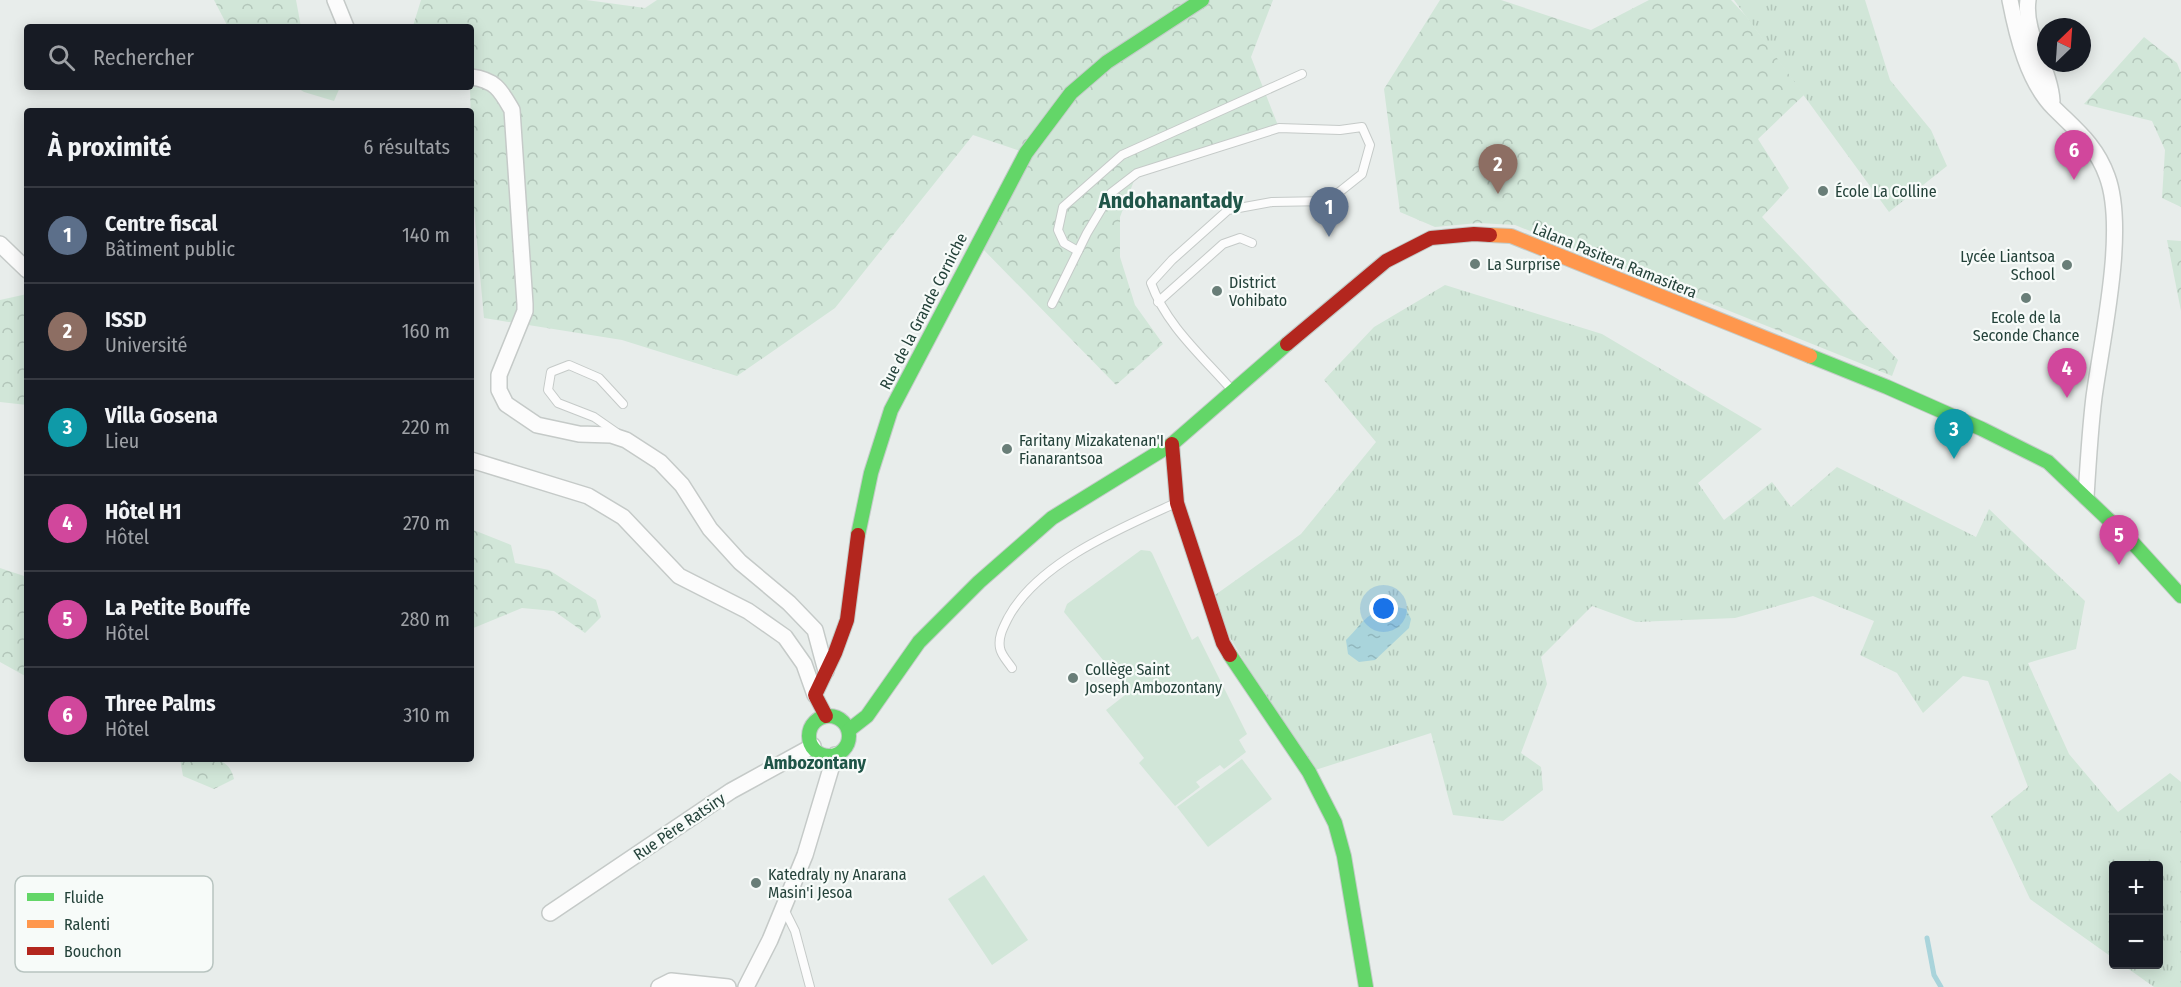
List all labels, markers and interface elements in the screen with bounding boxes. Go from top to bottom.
north arrow [2037,18,2091,72]
search box [24,24,474,90]
icon: search [45,41,78,74]
text: Rechercher [93,44,194,71]
pin: 6 [2054,130,2094,180]
text: À proximité [48,132,171,163]
text: 6 résultats [364,135,450,159]
pin: 2 [1478,144,1518,194]
place label: École La Colline [1835,182,1937,201]
marker: École La Colline [1816,184,1830,198]
district label: Andohanantady [1098,187,1244,214]
pin: 1 [1310,188,1348,237]
text: Centre fiscal [105,210,217,237]
street label: Làlana Pasitera Ramasitera [1530,219,1700,302]
text: 1 [63,223,72,247]
text: 140 m [402,223,450,247]
street label: Rue de la Grande Corniche [876,230,971,393]
text: Bâtiment public [105,237,235,261]
place label: Lycée Liantsoa School [1960,247,2055,284]
place label: La Surprise [1487,255,1560,274]
marker: La Surprise [1468,257,1482,271]
marker: Lycée Liantsoa School [2060,258,2074,272]
place label: District Vohibato [1229,273,1287,310]
marker: District Vohibato [1210,284,1224,298]
marker: Ecole de la Seconde Chance [2019,291,2033,305]
text: ISSD [105,306,147,333]
place label: Ecole de la Seconde Chance [1973,308,2079,345]
text: 2 [63,319,72,343]
text: 160 m [402,319,450,343]
text: Université [105,333,187,357]
pin: 4 [2048,348,2086,398]
text: Villa Gosena [105,402,218,429]
pin: 3 [1934,410,1974,459]
text: 3 [63,415,72,439]
text: 220 m [402,415,450,439]
text: Lieu [105,429,139,453]
place label: Faritany Mizakatenan'I Fianarantsoa [1019,431,1164,468]
marker: Faritany Mizakatenan'I Fianarantsoa [1000,442,1014,456]
text: Hôtel H1 [105,498,182,525]
text: 4 [62,511,73,535]
text: 270 m [403,511,450,535]
pin: 5 [2100,516,2138,565]
text: Hôtel [105,525,149,549]
text: La Petite Bouffe [105,594,251,621]
your location [1369,594,1398,623]
text: 5 [63,607,72,631]
text: 280 m [401,607,450,631]
text: Hôtel [105,621,149,645]
place label: Collège Saint Joseph Ambozontany [1085,660,1223,697]
marker: Collège Saint Joseph Ambozontany [1066,671,1080,685]
text: Three Palms [105,690,216,717]
text: 6 [62,703,73,727]
text: 310 m [403,703,450,727]
text: Hôtel [105,717,149,741]
district label: Ambozontany [763,752,866,774]
street label: Rue Père Ratsiry [630,788,729,864]
map controls [2109,861,2163,969]
button: + [2109,861,2163,915]
place label: Katedraly ny Anarana Masin'i Jesoa [768,865,907,902]
legend [15,876,213,972]
marker: Katedraly ny Anarana Masin'i Jesoa [749,876,763,890]
text: Fluide [64,888,104,907]
text: Ralenti [64,915,110,934]
button: − [2109,915,2163,969]
text: Bouchon [64,942,122,961]

